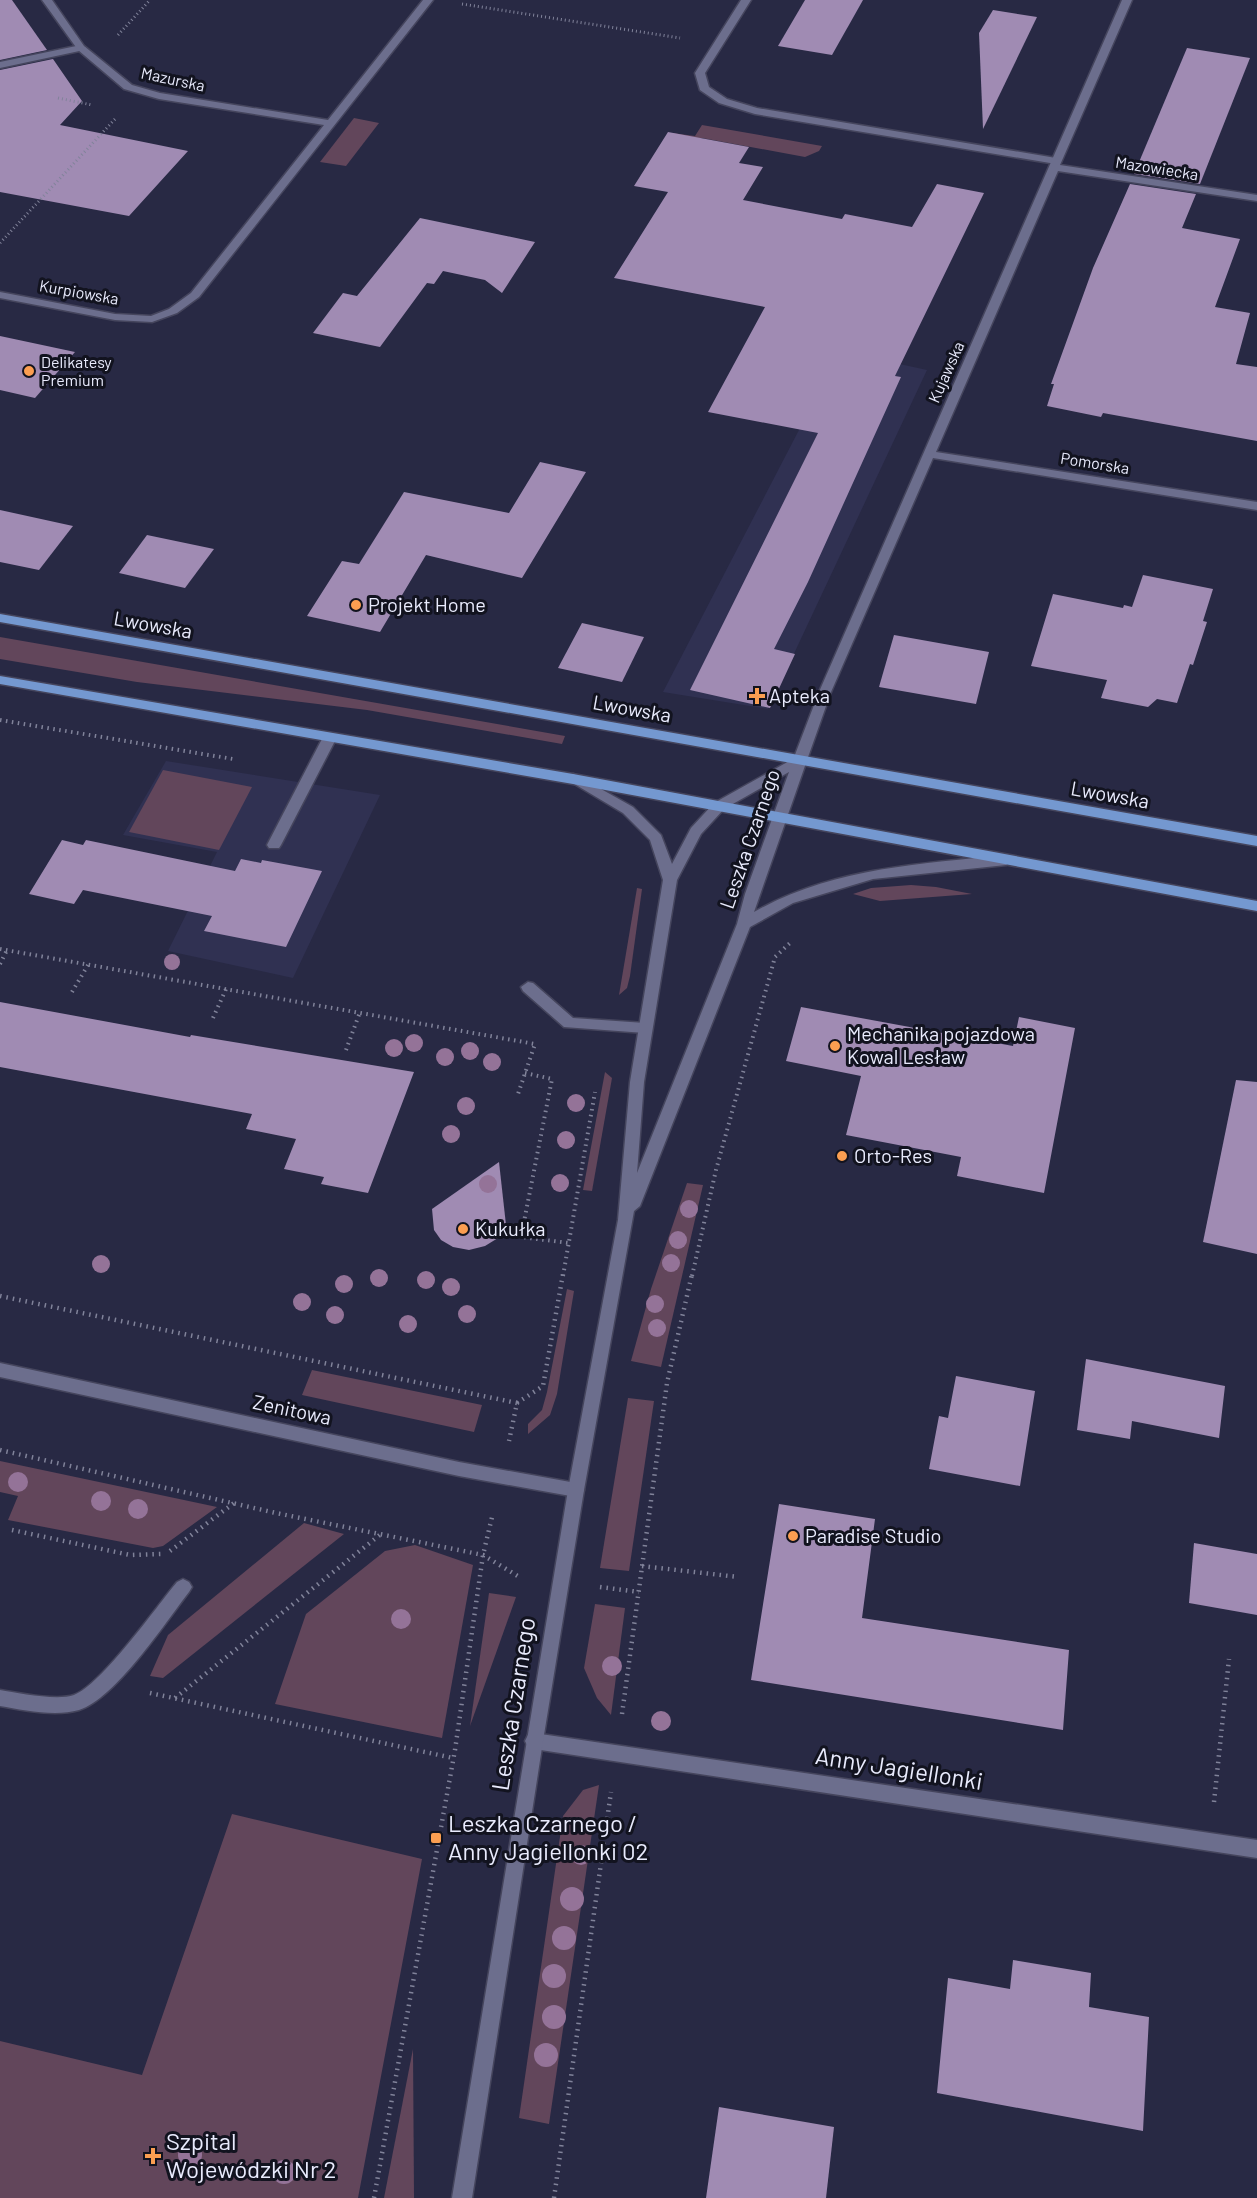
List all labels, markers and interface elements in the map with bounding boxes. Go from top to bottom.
street label: Mazurska [139,62,207,95]
street label: Mazowiecka [1114,152,1200,183]
street label: Kurpiowska [38,275,120,308]
street label: Kujawska [924,338,967,405]
place label: Delikatesy Premium [41,352,112,389]
marker: Delikatesy Premium [22,364,36,378]
street label: Pomorska [1059,448,1131,477]
place label: Projekt Home [368,592,486,616]
marker: Projekt Home [349,598,363,612]
street label: Lwowska [112,605,194,643]
place label: Apteka [769,683,830,707]
street label: Lwowska [591,689,673,727]
marker: Apteka [750,689,764,703]
street label: Leszka Czarnego [714,766,784,912]
street label: Lwowska [1069,775,1151,813]
place label: Mechanika pojazdowa Kowal Lesław [847,1021,1035,1068]
marker: Mechanika pojazdowa Kowal Lesław [828,1039,842,1053]
place label: Orto-Res [854,1143,932,1167]
marker: Orto-Res [835,1149,849,1163]
place label: Kukułka [475,1216,546,1240]
marker: Kukułka [456,1222,470,1236]
street label: Zenitowa [251,1389,334,1429]
place label: Paradise Studio [805,1523,941,1547]
marker: Paradise Studio [786,1529,800,1543]
street label: Leszka Czarnego [485,1615,541,1792]
street label: Anny Jagiellonki [813,1740,985,1795]
place label: Leszka Czarnego / Anny Jagiellonki 02 [448,1808,648,1865]
marker: Leszka Czarnego / Anny Jagiellonki 02 [429,1831,443,1845]
place label: Szpital Wojewódzki Nr 2 [166,2126,336,2183]
marker: Szpital Wojewódzki Nr 2 [144,2147,162,2165]

